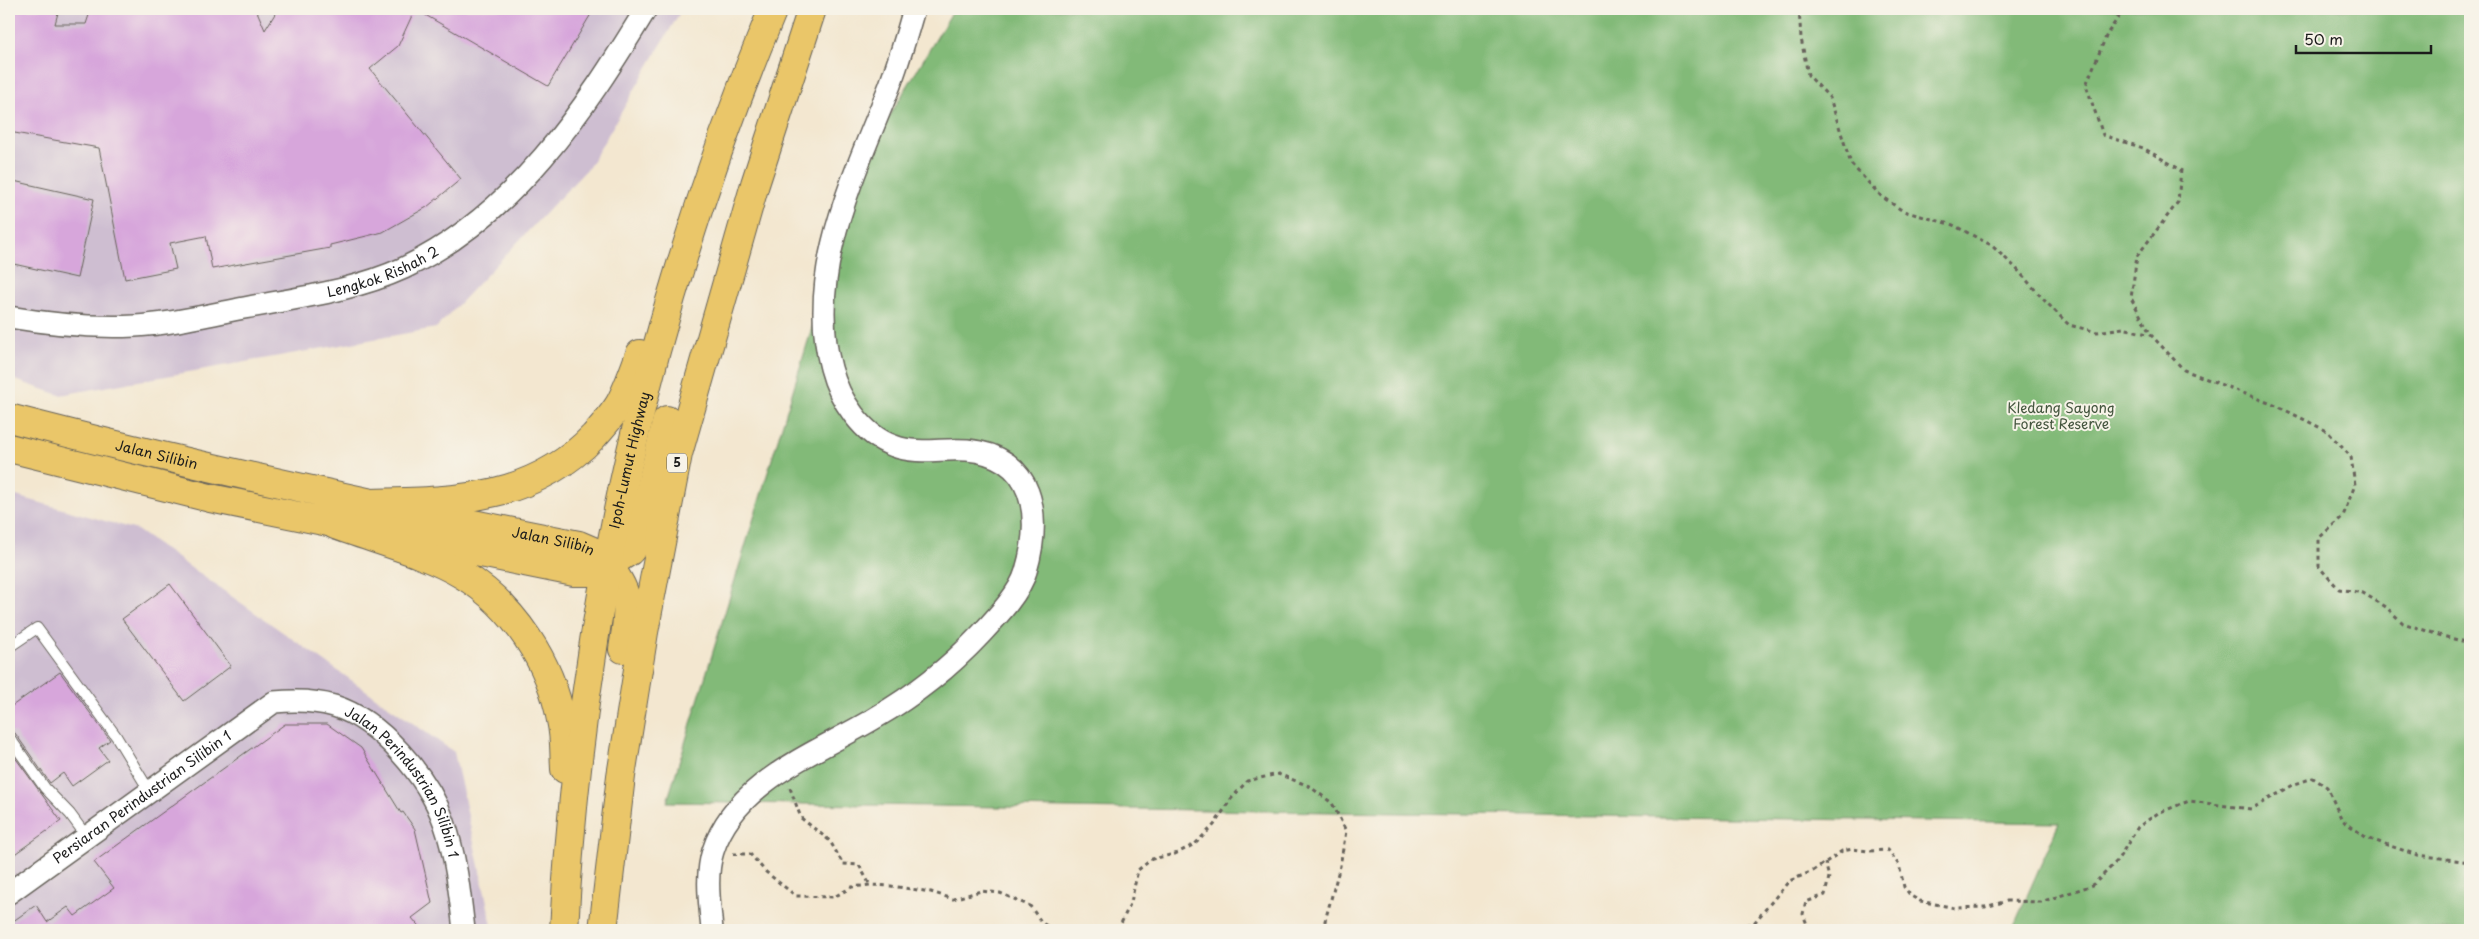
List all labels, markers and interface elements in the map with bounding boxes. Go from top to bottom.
scale bar [2296,22,2432,54]
text: 50 m [2304,27,2343,50]
street label: Lengkok Rishah 2 [325,240,442,302]
street label: Ipoh-Lumut Highway [603,389,655,530]
park label: Kledang Sayong Forest Reserve [2007,397,2115,434]
street label: Jalan Silibin [113,434,200,474]
road number: 5 [667,453,687,472]
street label: Jalan Silibin [510,521,598,560]
street label: Jalan Perindustrian Silibin 1 [341,700,464,860]
street label: Persiaran Perindustrian Silibin 1 [48,725,235,868]

